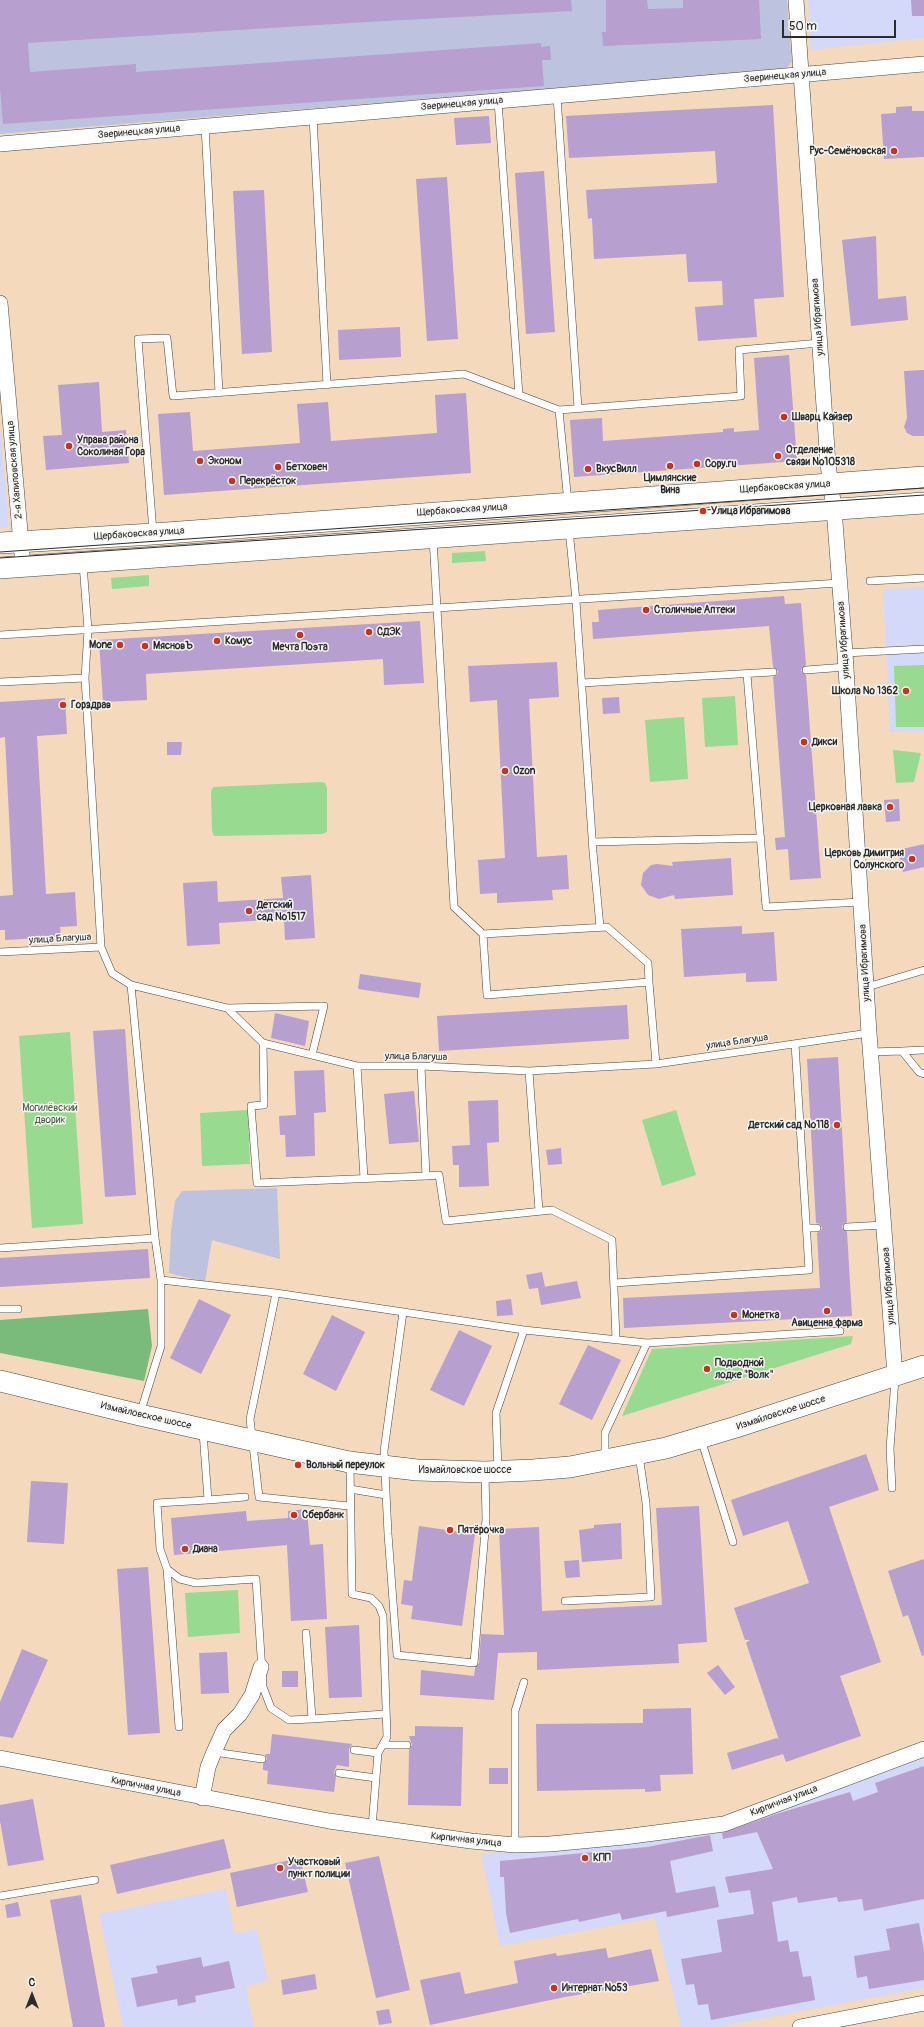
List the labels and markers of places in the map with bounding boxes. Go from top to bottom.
place label: Рус-Семёновская [809,145,886,157]
marker: Рус-Семёновская [889,146,899,156]
place label: Шварц Кайзер [792,411,853,423]
marker: Шварц Кайзер [779,412,789,422]
place label: Управа района Соколиная Гора [77,434,145,458]
marker: Управа района Соколиная Гора [64,441,74,451]
place label: Отделение связи №105318 [786,444,855,468]
marker: Отделение связи №105318 [773,451,783,461]
place label: Эконом [208,455,241,467]
marker: Эконом [195,456,205,466]
place label: Copy.ru [705,458,736,470]
marker: Copy.ru [692,459,702,469]
place label: Бетховен [286,461,327,473]
marker: Цимлянские Вина [665,461,675,471]
marker: Бетховен [273,462,283,472]
place label: ВкусВилл [596,463,637,475]
marker: ВкусВилл [583,464,593,474]
place label: Цимлянские Вина [644,472,696,496]
place label: Перекрёсток [240,475,296,487]
marker: Перекрёсток [227,476,237,486]
place label: Улица Ибрагимова [711,505,790,517]
marker: Улица Ибрагимова [698,506,708,516]
place label: Столичные Аптеки [654,604,735,616]
marker: Столичные Аптеки [641,605,651,615]
place label: СДЭК [377,626,401,638]
marker: СДЭК [364,627,374,637]
marker: Мечта Поэта [295,630,305,640]
place label: Комус [225,635,252,647]
marker: Комус [212,636,222,646]
place label: Mone [89,639,112,651]
marker: Mone [115,640,125,650]
place label: МясновЪ [153,640,193,652]
marker: МясновЪ [140,641,150,651]
place label: Мечта Поэта [272,641,328,653]
place label: Школа № 1362 [832,685,898,697]
marker: Школа № 1362 [901,686,911,696]
place label: Горздрав [71,699,111,711]
marker: Горздрав [58,700,68,710]
place label: Дикси [812,736,837,748]
marker: Дикси [799,737,809,747]
place label: Ozon [513,765,535,777]
marker: Ozon [500,766,510,776]
place label: Церковная лавка [809,801,882,813]
marker: Церковная лавка [885,802,895,812]
place label: Церковь Димитрия Солунского [825,847,904,870]
marker: Церковь Димитрия Солунского [907,854,917,864]
place label: Детский сад №1517 [257,899,306,922]
marker: Детский сад №1517 [244,906,254,916]
place label: Детский сад №118 [749,1119,829,1131]
marker: Детский сад №118 [832,1120,842,1130]
marker: Авиценна фарма [822,1306,832,1316]
place label: Монетка [742,1309,779,1321]
marker: Монетка [729,1310,739,1320]
place label: Авиценна фарма [791,1317,863,1329]
place label: Подводной лодке "Волк" [715,1357,773,1380]
marker: Подводной лодке "Волк" [702,1364,712,1374]
place label: Вольный переулок [306,1459,385,1471]
marker: Вольный переулок [293,1460,303,1470]
place label: Сбербанк [302,1509,344,1521]
marker: Сбербанк [289,1510,299,1520]
place label: Пятёрочка [458,1524,504,1536]
marker: Пятёрочка [445,1525,455,1535]
place label: Диана [193,1543,218,1555]
marker: Диана [180,1544,190,1554]
place label: КПП [593,1852,611,1864]
marker: КПП [580,1853,590,1863]
place label: Участковый пункт полиции [288,1856,350,1880]
marker: Участковый пункт полиции [275,1863,285,1873]
place label: Интернат №53 [562,1982,628,1994]
marker: Интернат №53 [549,1983,559,1993]

